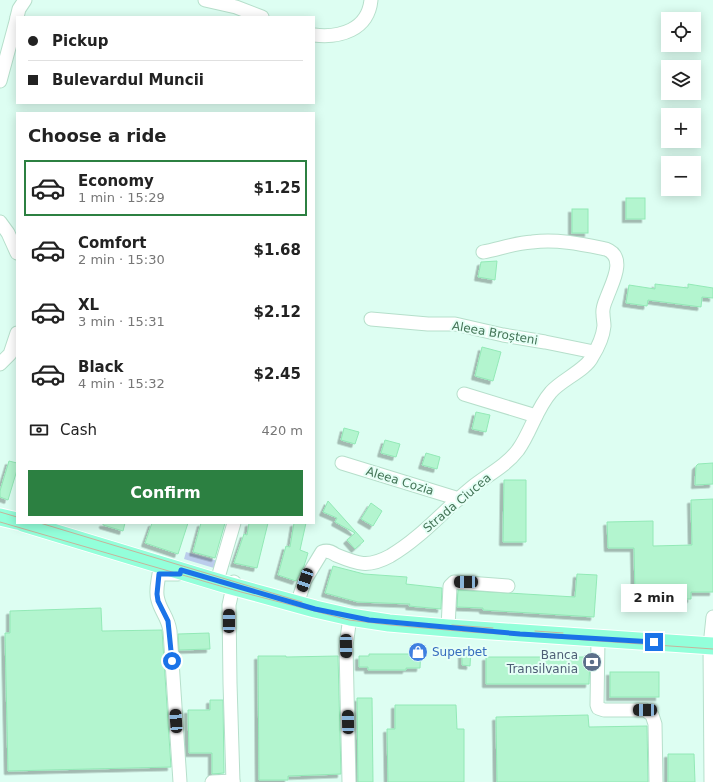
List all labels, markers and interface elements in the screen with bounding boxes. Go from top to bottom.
map controls [661,12,701,196]
button: locate [661,12,701,52]
text: Pickup [52,32,108,50]
button: layers [661,60,701,100]
text: Bulevardul Muncii [52,71,204,89]
button: + [661,108,701,148]
text: Choose a ride [28,125,167,146]
button: − [661,156,701,196]
icon: car [30,170,66,206]
text: Economy [78,172,154,190]
text: $1.25 [254,179,301,197]
text: 1 min · 15:29 [78,190,165,205]
icon: car [30,232,66,268]
text: Comfort [78,234,146,252]
text: $1.68 [254,241,301,259]
text: 2 min · 15:30 [78,252,165,267]
icon: car [30,294,66,330]
text: XL [78,296,99,314]
text: $2.12 [254,303,301,321]
text: 3 min · 15:31 [78,314,165,329]
street label: Aleea Broșteni [451,319,539,347]
icon: car [30,356,66,392]
text: Black [78,358,124,376]
text: $2.45 [254,365,301,383]
text: 4 min · 15:32 [78,376,165,391]
icon: cash [28,419,50,441]
text: Cash [60,421,97,439]
text: 420 m [261,423,303,438]
street label: Aleea Cozia [364,464,436,498]
button: Confirm [28,470,303,516]
street label: Strada Ciucea [420,471,494,535]
car [295,567,315,593]
car [454,576,478,588]
callout: 2 min [621,584,687,612]
text: 2 min [634,590,674,605]
car [223,609,235,633]
route end [645,633,663,651]
car [340,634,352,658]
shop icon: Superbet [407,641,429,663]
place label: Superbet [432,645,487,659]
place label: Banca Transilvania [506,648,578,676]
bank icon: Banca Transilvania [581,651,603,673]
route start [163,652,181,670]
car [633,704,657,716]
car [169,709,183,733]
car [342,710,354,734]

